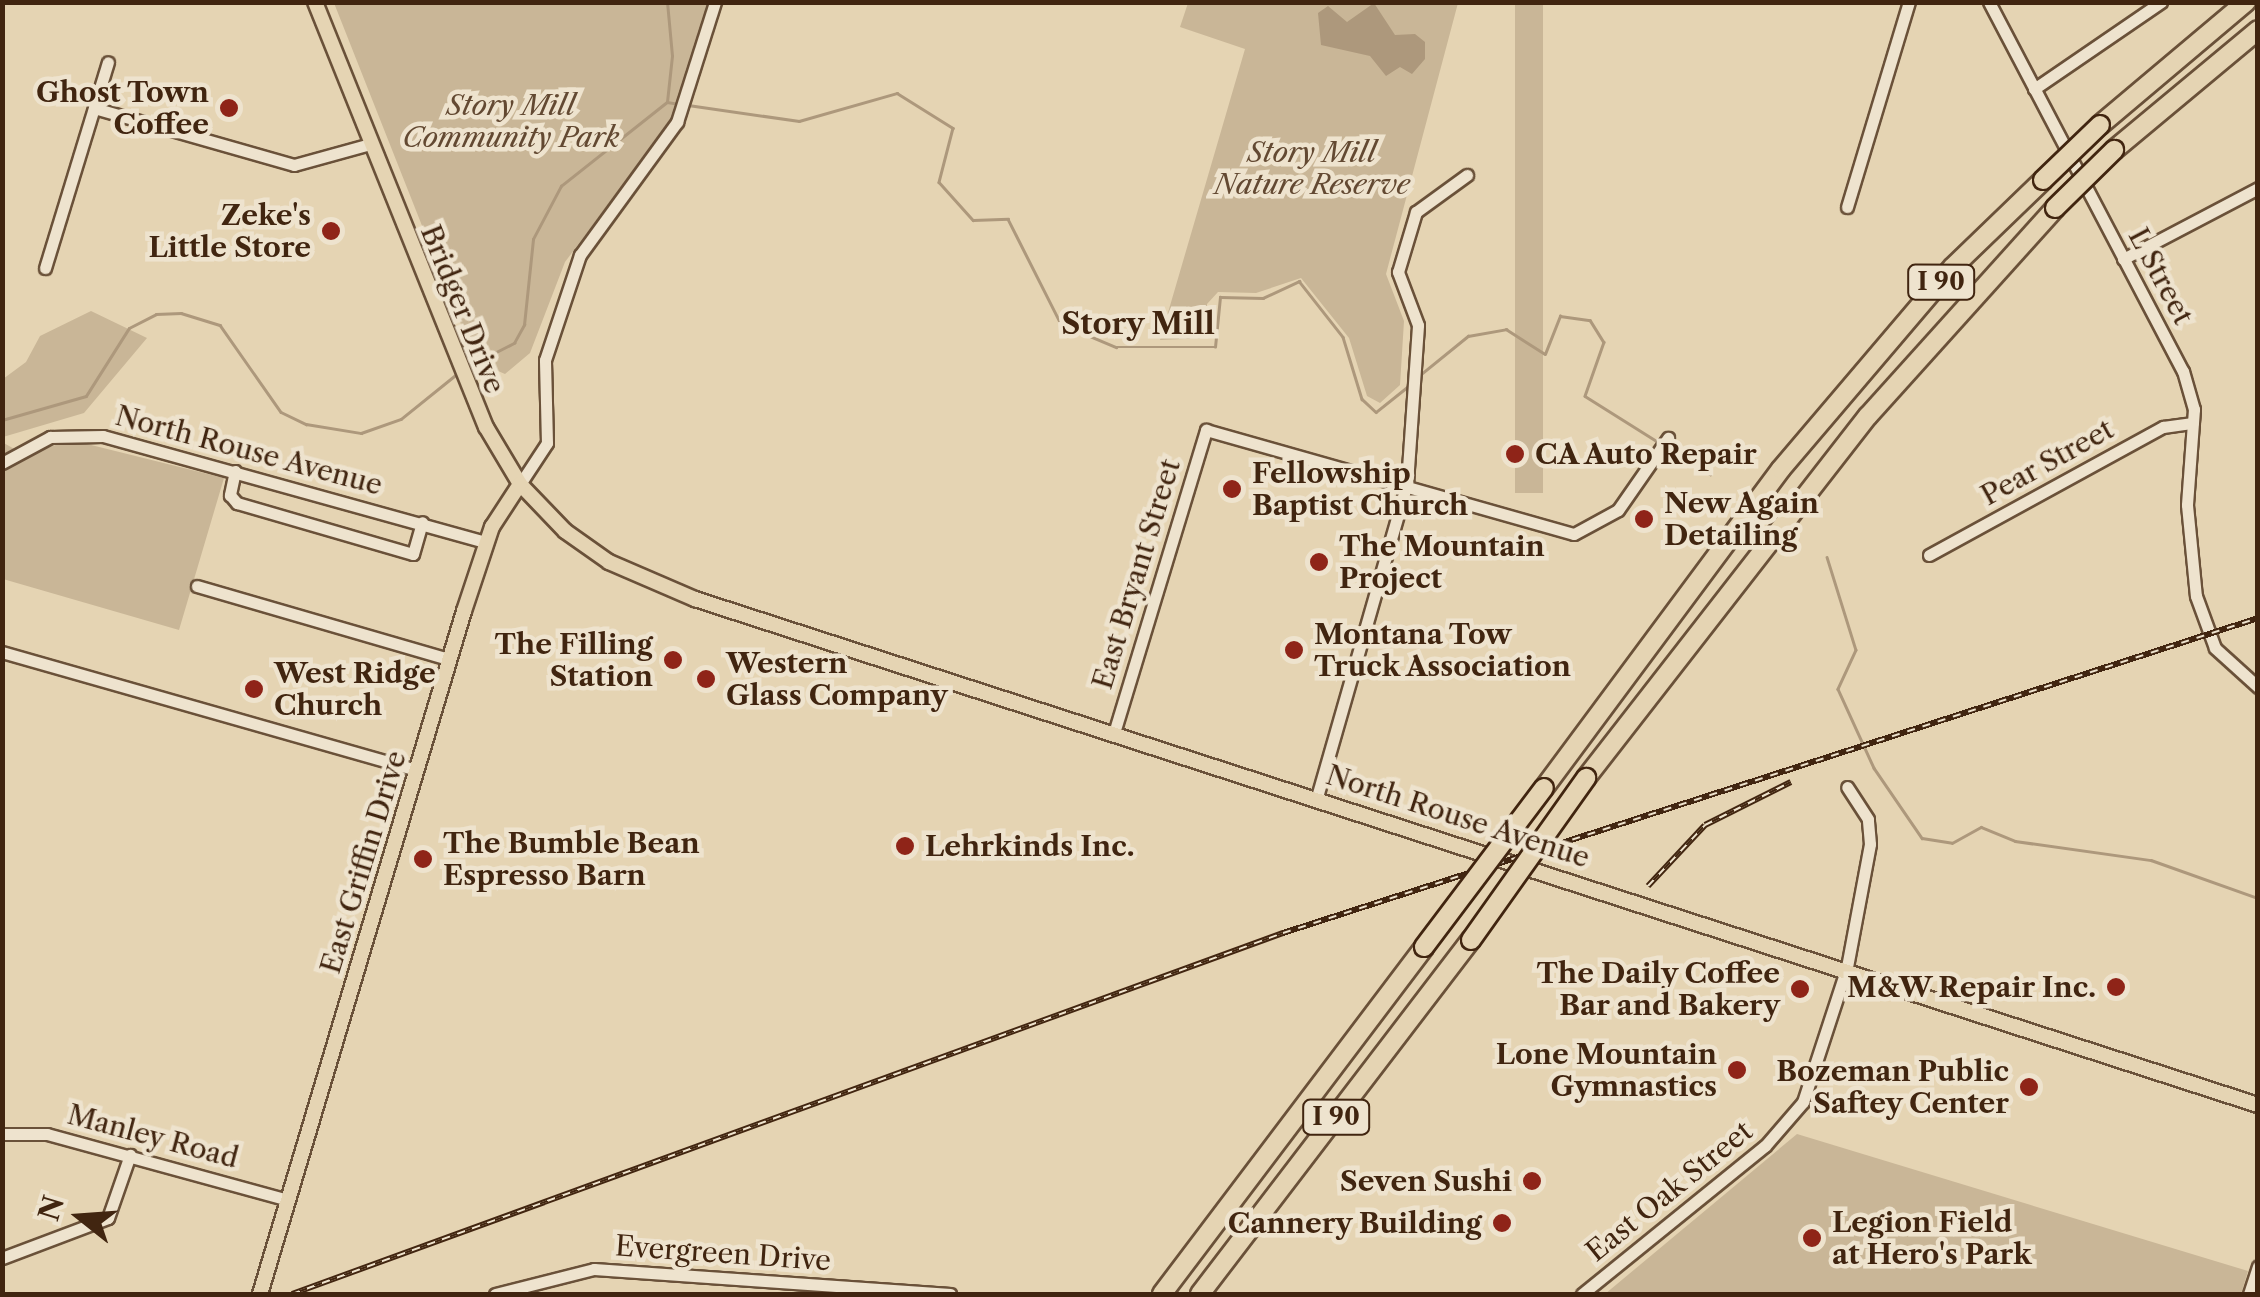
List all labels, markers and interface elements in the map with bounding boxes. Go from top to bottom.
place label: Ghost Town Coffee [35,75,209,141]
park label: Story Mill Community Park [402,88,620,154]
marker: Ghost Town Coffee [218,97,240,119]
park label: Story Mill Nature Reserve [1214,135,1410,201]
place label: Zeke's Little Store [148,198,311,264]
marker: Zeke's Little Store [320,220,342,242]
street label: Bridger Drive [414,220,512,398]
street label: L Street [2121,222,2201,330]
road number: I 90 [1906,262,1976,302]
district label: Story Mill [1061,306,1215,342]
street label: North Rouse Avenue [111,398,387,502]
street label: Pear Street [1975,412,2119,512]
place label: CA Auto Repair [1535,437,1759,471]
marker: CA Auto Repair [1504,443,1526,465]
street label: East Bryant Street [1085,455,1187,693]
place label: Fellowship Baptist Church [1252,456,1468,522]
marker: Fellowship Baptist Church [1221,478,1243,500]
place label: New Again Detailing [1664,486,1821,552]
marker: New Again Detailing [1633,508,1655,530]
place label: The Mountain Project [1339,529,1545,595]
marker: The Mountain Project [1308,551,1330,573]
place label: Montana Tow Truck Association [1314,617,1572,683]
place label: The Filling Station [494,627,653,693]
marker: Montana Tow Truck Association [1283,639,1305,661]
place label: Western Glass Company [726,646,948,712]
marker: The Filling Station [662,649,684,671]
place label: West Ridge Church [274,656,436,722]
marker: Western Glass Company [695,668,717,690]
marker: West Ridge Church [243,678,265,700]
street label: East Griffin Drive [313,747,413,977]
street label: North Rouse Avenue [1322,757,1594,875]
place label: The Bumble Bean Espresso Barn [443,826,700,892]
place label: Lehrkinds Inc. [925,829,1134,863]
marker: Lehrkinds Inc. [894,835,916,857]
marker: The Bumble Bean Espresso Barn [412,848,434,870]
place label: The Daily Coffee Bar and Bakery [1536,956,1780,1022]
place label: M&W Repair Inc. [1846,970,2096,1004]
marker: M&W Repair Inc. [2105,976,2127,998]
marker: The Daily Coffee Bar and Bakery [1789,978,1811,1000]
place label: Lone Mountain Gymnastics [1496,1037,1717,1103]
place label: Bozeman Public Saftey Center [1776,1054,2009,1120]
marker: Lone Mountain Gymnastics [1726,1059,1748,1081]
marker: Bozeman Public Saftey Center [2018,1076,2040,1098]
street label: Manley Road [64,1097,242,1175]
road number: I 90 [1301,1097,1371,1137]
street label: East Oak Street [1579,1114,1759,1268]
place label: Seven Sushi [1340,1164,1512,1198]
north arrow [30,1167,130,1267]
marker: Seven Sushi [1521,1170,1543,1192]
text: N [31,1192,71,1225]
place label: Legion Field at Hero's Park [1832,1205,2032,1271]
place label: Cannery Building [1227,1206,1482,1240]
marker: Cannery Building [1491,1212,1513,1234]
marker: Legion Field at Hero's Park [1801,1227,1823,1249]
street label: Evergreen Drive [614,1229,832,1277]

